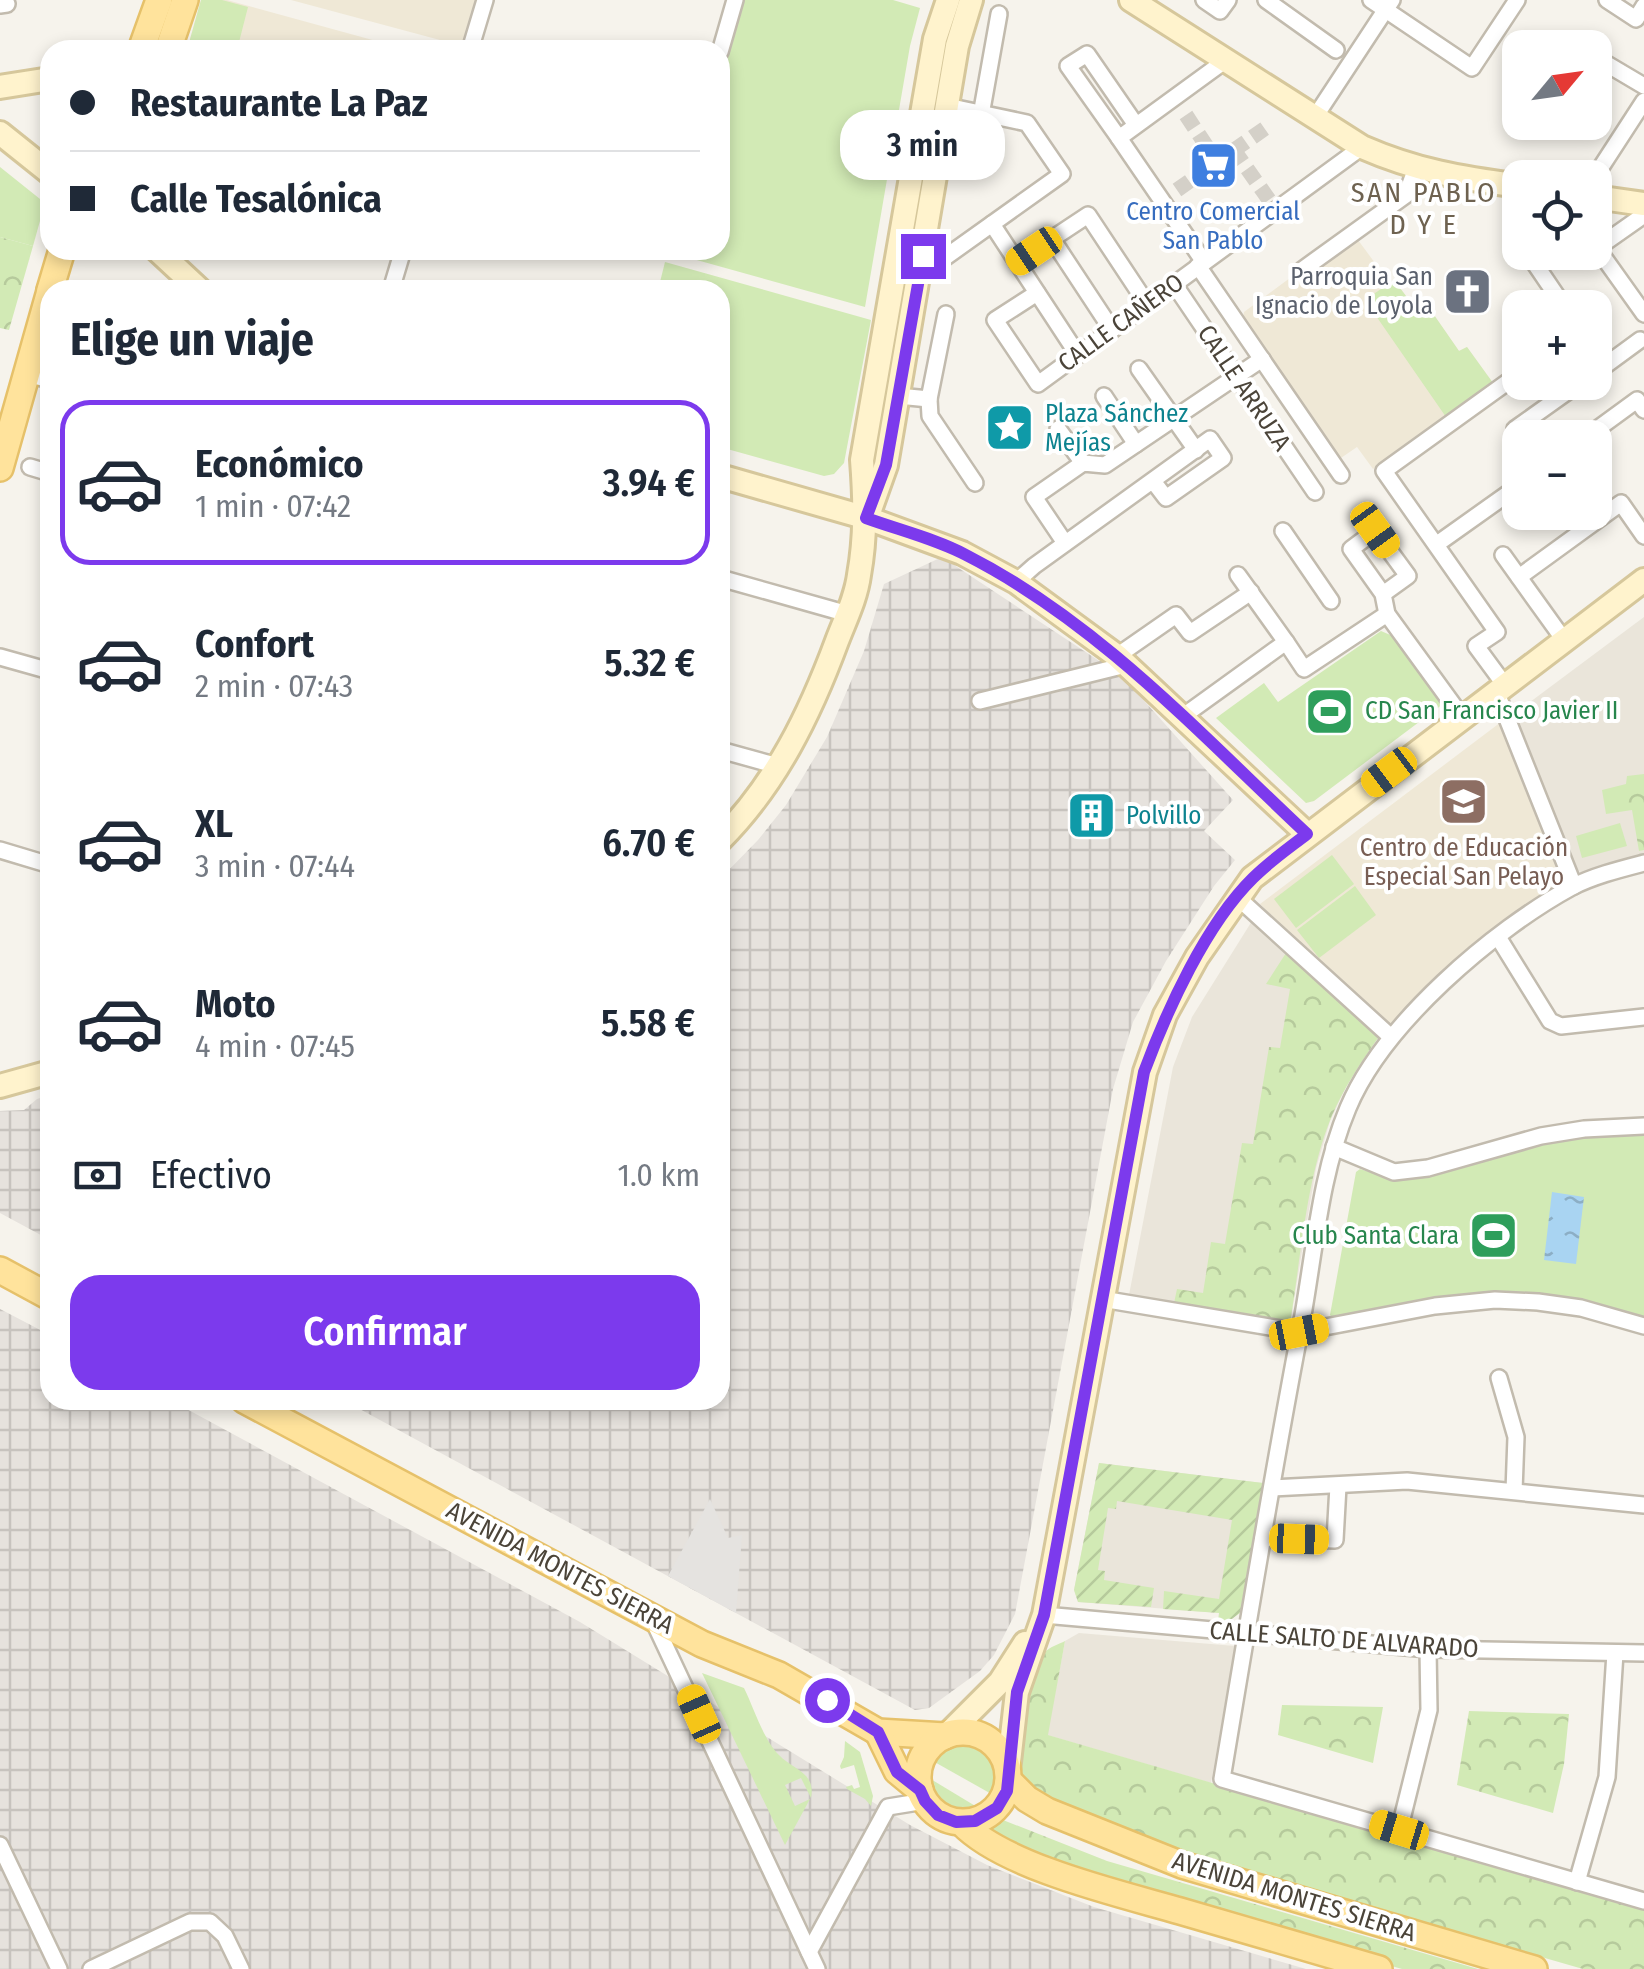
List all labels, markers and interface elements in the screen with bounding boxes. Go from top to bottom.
north arrow [1502,30,1612,140]
map controls [1502,30,1612,530]
text: Restaurante La Paz [130,80,428,126]
callout: 3 min [840,111,1006,181]
text: 3 min [887,126,958,164]
supermarket icon: Centro Comercial San Pablo [1187,140,1239,192]
button: locate [1502,160,1612,270]
text: Calle Tesalónica [130,176,382,222]
district label: SAN PABLO D Y E [1351,176,1497,241]
place label: Centro Comercial San Pablo [1126,197,1300,256]
car [1001,222,1067,280]
route end [901,234,946,279]
place label: Parroquia San Ignacio de Loyola [1255,262,1433,321]
church icon: Parroquia San Ignacio de Loyola [1442,265,1494,317]
street label: CALLE CAÑERO [1053,268,1189,378]
button: + [1502,290,1612,400]
text: Elige un viaje [70,313,314,367]
street label: CALLE ARRUZA [1191,319,1297,457]
place label: Plaza Sánchez Mejías [1045,399,1188,458]
place icon: Plaza Sánchez Mejías [984,402,1036,454]
button: − [1502,420,1612,530]
icon: car [75,438,165,528]
text: Económico [195,441,364,487]
text: 3.94 € [603,460,695,506]
text: 1 min · 07:42 [195,487,351,525]
car [1345,497,1405,563]
icon: car [75,618,165,708]
text: Confort [195,621,314,667]
text: 5.32 € [604,640,695,686]
text: 2 min · 07:43 [195,667,353,705]
sports icon: CD San Francisco Javier II [1304,685,1356,737]
place label: CD San Francisco Javier II [1365,696,1618,726]
car [1356,742,1422,802]
school or university icon: Centro de Educación Especial San Pelayo [1438,776,1490,828]
building icon: Polvillo [1065,790,1117,842]
icon: car [75,798,165,888]
text: XL [195,801,233,847]
place label: Polvillo [1126,801,1201,831]
text: 6.70 € [602,820,695,866]
place label: Centro de Educación Especial San Pelayo [1360,833,1568,892]
text: 3 min · 07:44 [195,847,355,885]
icon: car [75,978,165,1068]
text: Moto [195,981,276,1027]
text: 5.58 € [601,1000,695,1046]
text: 4 min · 07:45 [195,1027,355,1065]
icon: cash [70,1148,125,1203]
text: Efectivo [150,1152,272,1198]
text: 1.0 km [617,1156,700,1194]
sports icon: Club Santa Clara [1468,1210,1520,1262]
place label: Club Santa Clara [1292,1221,1459,1251]
button: Confirmar [70,1275,700,1390]
car [1267,1312,1331,1352]
street label: AVENIDA MONTES SIERRA [441,1495,679,1641]
car [1268,1523,1330,1555]
street label: CALLE SALTO DE ALVARADO [1209,1616,1479,1664]
route start [805,1678,850,1723]
car [673,1680,725,1748]
car [1366,1807,1432,1853]
street label: AVENIDA MONTES SIERRA [1169,1846,1419,1948]

